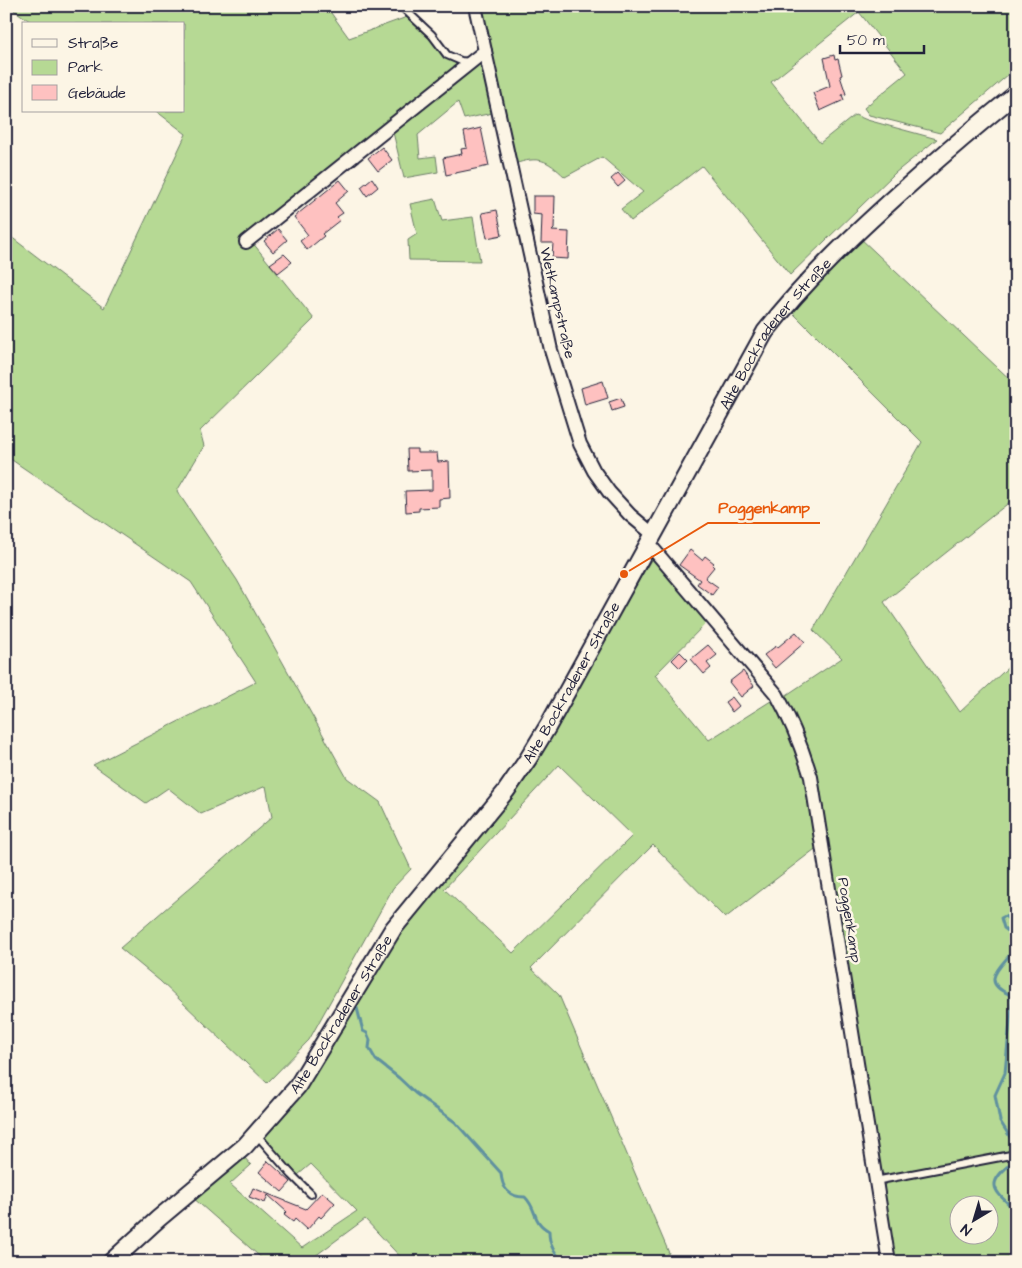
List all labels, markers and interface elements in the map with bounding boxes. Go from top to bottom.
legend [22,22,185,112]
scale bar [840,22,923,54]
text: 50 m [847,30,885,51]
text: Straße [68,33,118,54]
text: Park [68,57,103,78]
text: Gebäude [68,83,126,104]
street label: Wetkampstraße [535,245,581,361]
street label: Alte Bockradener Straße [715,253,836,413]
callout: Poggenkamp [708,492,820,523]
text: Poggenkamp [718,497,810,521]
street label: Alte Bockradener Straße [518,598,625,767]
street label: Poggenkamp [831,876,867,964]
street label: Alte Bockradener Straße [286,931,398,1099]
north arrow [950,1196,1000,1246]
text: N [957,1219,976,1240]

